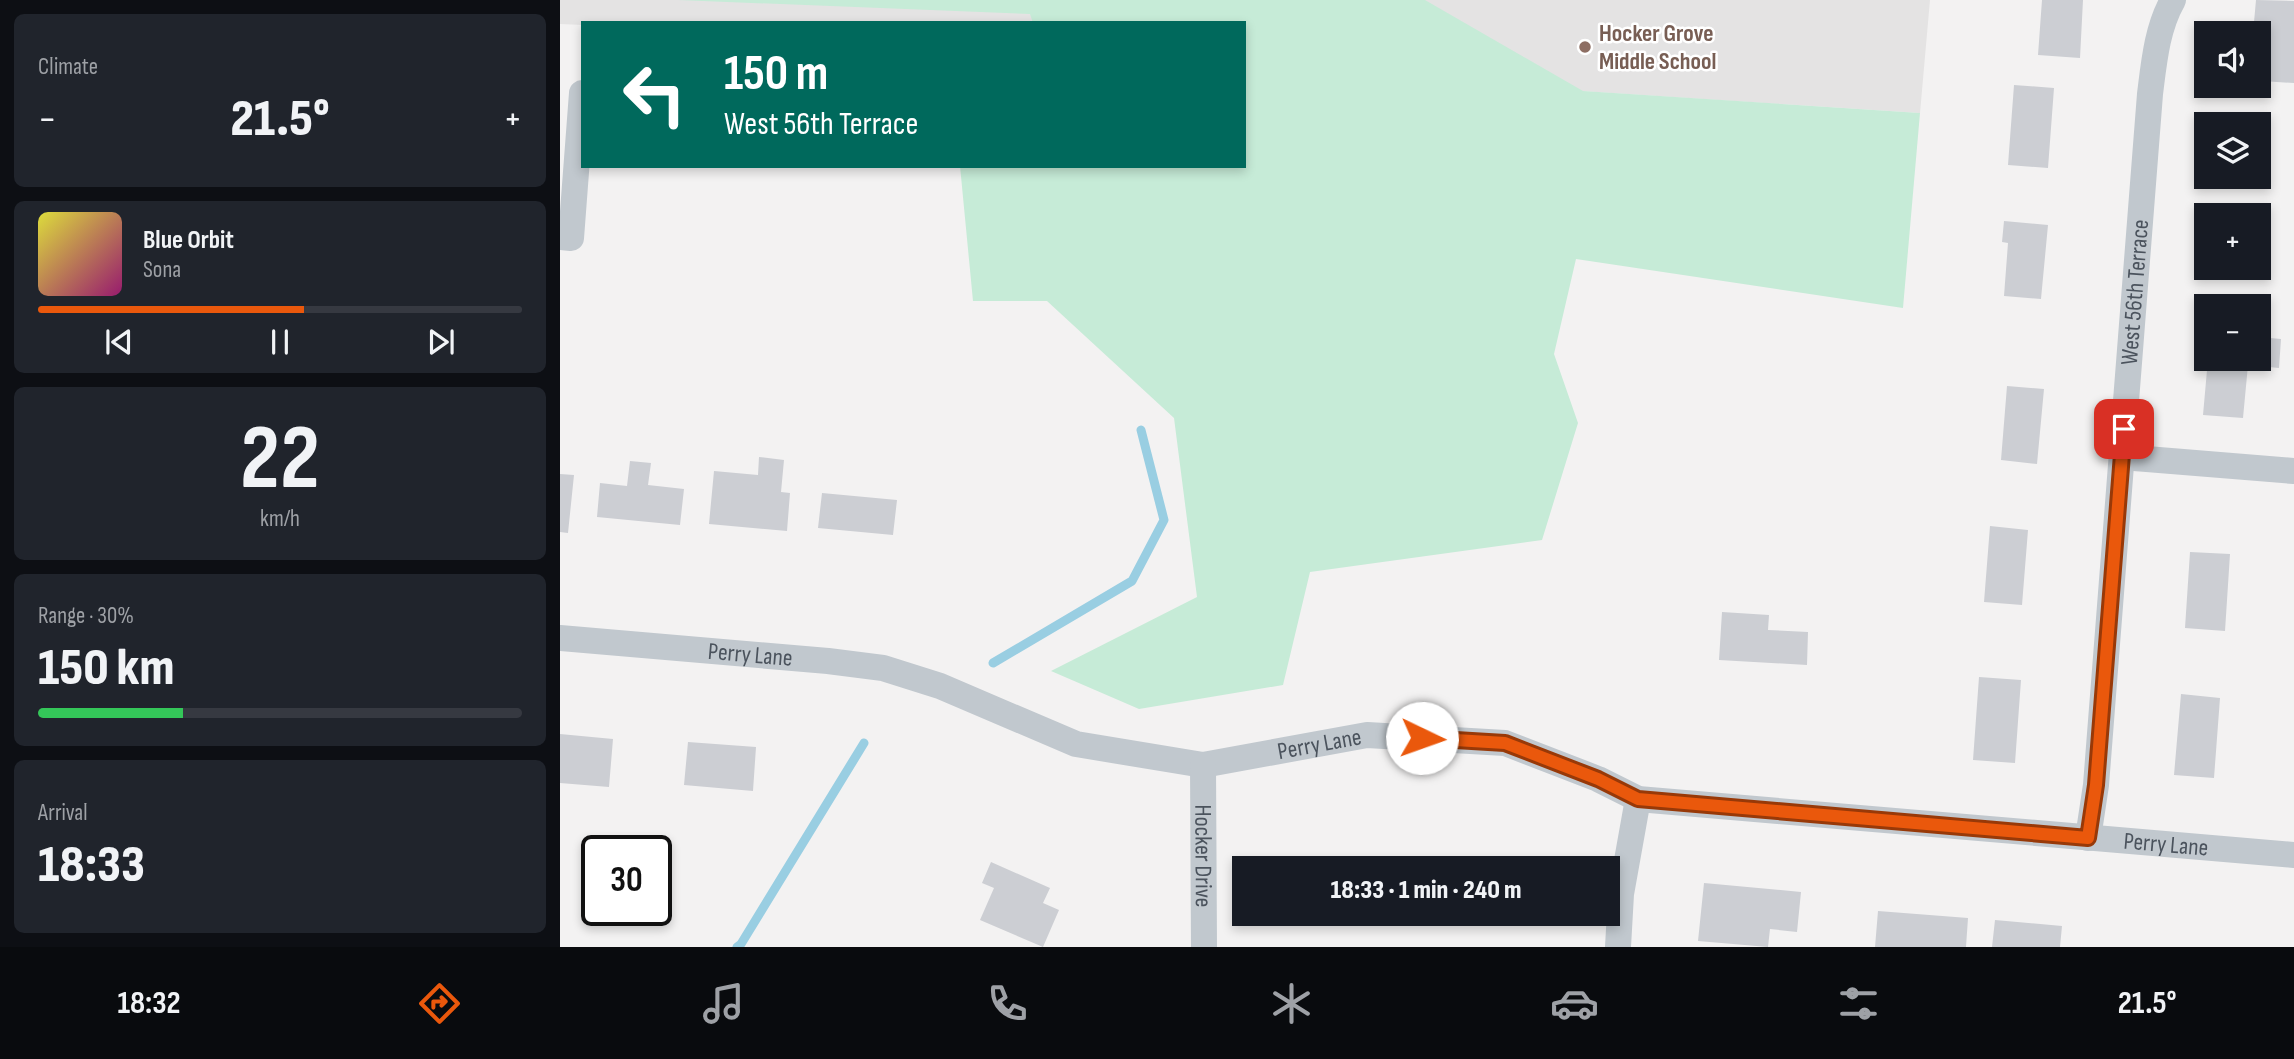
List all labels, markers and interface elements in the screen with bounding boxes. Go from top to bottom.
place label: Hocker Grove Middle School [1599,19,1716,76]
map controls [2194,21,2271,371]
button: sound [2194,21,2271,98]
marker: Hocker Grove Middle School [1577,39,1593,55]
text: 150 m [724,45,828,104]
icon: left [609,49,700,140]
text: Climate [38,53,98,81]
text: 21.5° [230,88,330,151]
text: − [38,97,57,142]
text: + [503,97,522,142]
text: West 56th Terrace [724,105,918,144]
button: layers [2194,112,2271,189]
button: + [2194,203,2271,280]
street label: West 56th Terrace [2114,218,2155,366]
text: Blue Orbit [143,225,234,256]
text: Sona [143,256,181,284]
button: − [2194,294,2271,371]
icon: previous [100,323,138,361]
icon: pause [261,323,299,361]
icon: next [422,323,460,361]
pin [2094,399,2154,459]
text: 22 [240,405,320,514]
icon: arrive [2105,410,2143,448]
text: km/h [260,505,300,533]
text: Range · 30% [38,602,134,630]
street label: Perry Lane [707,636,794,672]
text: 150 km [38,637,175,700]
position arrow [1385,701,1459,775]
street label: Perry Lane [1275,722,1364,766]
text: Arrival [38,799,87,827]
street label: Hocker Drive [1189,804,1218,908]
street label: Perry Lane [2122,826,2209,862]
text: 18:33 [38,834,145,897]
speed limit sign: 30 [581,835,672,926]
text: 18:33 · 1 min · 240 m [1331,875,1521,906]
icon: directions [415,979,464,1028]
icon: music [699,979,748,1028]
icon: phone [983,979,1032,1028]
icon: climate [1267,979,1316,1028]
icon: car [1550,979,1599,1028]
icon: filters [1834,979,1883,1028]
text: 18:32 [117,984,181,1023]
text: 21.5° [2118,984,2177,1023]

